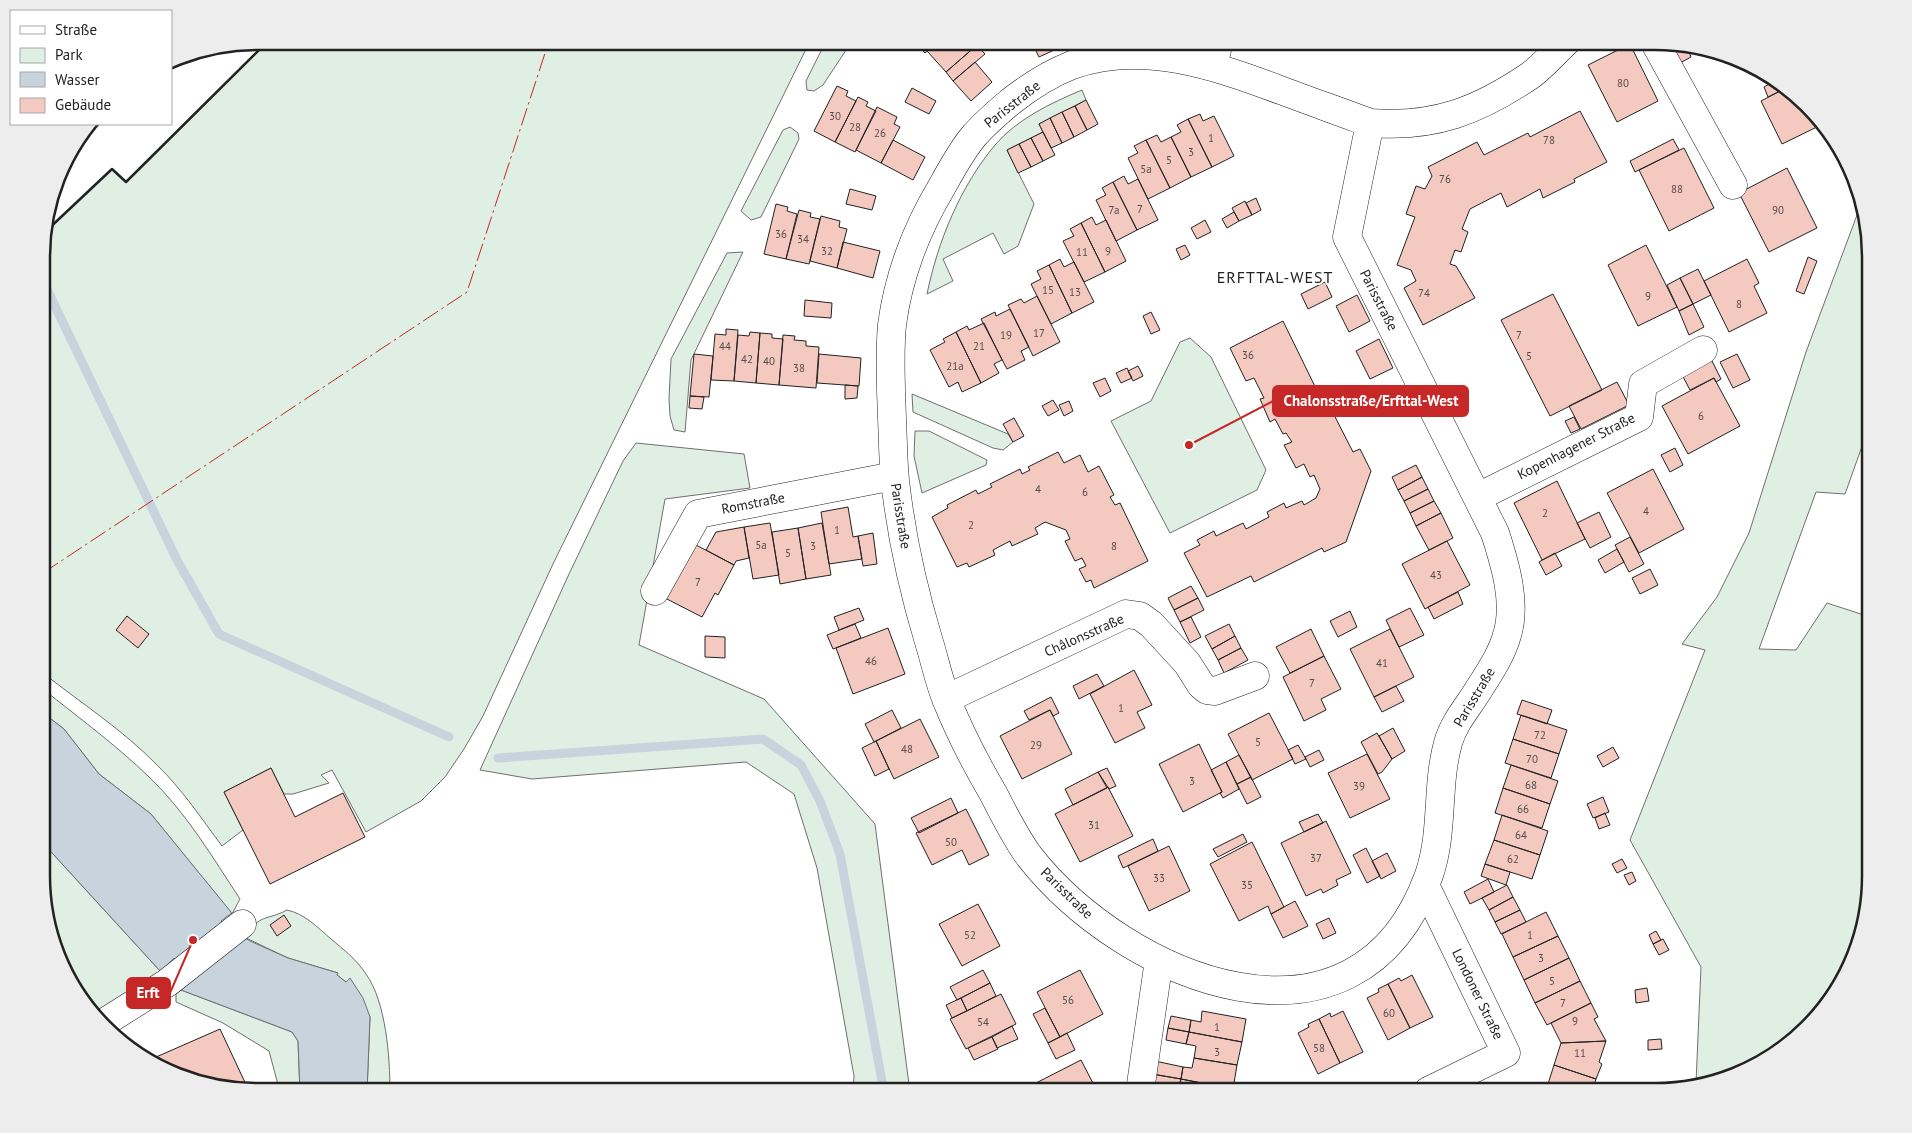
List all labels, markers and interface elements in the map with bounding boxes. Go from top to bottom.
legend [10,10,172,125]
text: Straße [55,20,97,39]
text: Park [55,45,83,64]
text: Wasser [55,70,100,89]
street label: Parisstraße [980,76,1044,132]
house number: 80 [1617,76,1629,90]
text: Gebäude [55,95,111,114]
house number: 30 [829,109,841,123]
house number: 28 [849,120,861,134]
house number: 26 [874,126,886,140]
house number: 1 [1208,131,1214,145]
house number: 78 [1543,133,1555,147]
house number: 3 [1188,145,1194,159]
house number: 5 [1166,153,1172,167]
house number: 5a [1140,162,1152,176]
house number: 76 [1439,172,1451,186]
house number: 88 [1671,182,1683,196]
house number: 7 [1137,202,1143,216]
house number: 7a [1109,203,1119,217]
house number: 90 [1772,203,1784,217]
house number: 36 [775,227,787,241]
house number: 34 [797,232,809,246]
house number: 32 [821,244,833,258]
house number: 9 [1105,244,1111,258]
house number: 11 [1076,245,1088,259]
street label: Parisstraße [1356,266,1402,334]
district label: ERFTTAL-WEST [1217,267,1333,287]
house number: 15 [1042,283,1054,297]
house number: 13 [1069,285,1081,299]
house number: 74 [1418,286,1430,300]
house number: 9 [1645,289,1651,303]
house number: 8 [1736,297,1742,311]
house number: 17 [1033,326,1045,340]
house number: 19 [1000,328,1012,342]
house number: 7 [1516,328,1522,342]
house number: 44 [719,339,731,353]
house number: 21 [973,339,985,353]
house number: 36 [1242,348,1254,362]
house number: 5 [1526,349,1532,363]
house number: 42 [741,352,753,366]
house number: 40 [763,354,775,368]
house number: 21a [946,359,964,373]
house number: 38 [793,361,805,375]
callout: Chalonsstraße/Erfttal-West [1273,386,1468,416]
text: Chalonsstraße/Erfttal-West [1284,391,1459,410]
street label: Kopenhagener Straße [1514,409,1638,483]
house number: 6 [1698,409,1704,423]
street label: Parisstraße [887,482,915,550]
house number: 4 [1035,482,1041,496]
house number: 6 [1082,485,1088,499]
street label: Romstraße [720,488,786,518]
house number: 4 [1643,504,1649,518]
house number: 2 [1542,506,1548,520]
house number: 2 [968,518,974,532]
house number: 1 [834,523,840,537]
house number: 5a [755,538,767,552]
house number: 3 [810,539,816,553]
house number: 8 [1111,539,1117,553]
house number: 5 [785,546,791,560]
house number: 43 [1430,568,1442,582]
house number: 7 [695,575,701,589]
street label: Châlonsstraße [1041,609,1127,661]
house number: 46 [865,654,877,668]
house number: 41 [1376,656,1388,670]
street label: Parisstraße [1449,664,1499,730]
house number: 7 [1309,676,1315,690]
house number: 1 [1118,701,1124,715]
house number: 72 [1534,728,1546,742]
house number: 5 [1255,735,1261,749]
house number: 29 [1030,738,1042,752]
house number: 48 [901,742,913,756]
house number: 70 [1526,752,1538,766]
house number: 3 [1189,774,1195,788]
house number: 68 [1525,778,1537,792]
house number: 39 [1353,779,1365,793]
house number: 66 [1517,802,1529,816]
house number: 31 [1088,818,1100,832]
house number: 64 [1515,828,1527,842]
house number: 50 [945,835,957,849]
house number: 37 [1310,851,1322,865]
house number: 62 [1507,852,1519,866]
street label: Parisstraße [1037,863,1097,923]
house number: 33 [1153,871,1165,885]
house number: 35 [1241,878,1253,892]
house number: 52 [964,928,976,942]
house number: 1 [1527,928,1533,942]
street label: Londoner Straße [1448,945,1508,1043]
house number: 3 [1538,951,1544,965]
house number: 5 [1549,974,1555,988]
callout: Erft [127,978,170,1008]
text: Erft [136,983,160,1002]
house number: 56 [1062,993,1074,1007]
house number: 7 [1560,996,1566,1010]
house number: 60 [1383,1006,1395,1020]
house number: 9 [1572,1014,1578,1028]
house number: 54 [977,1015,989,1029]
house number: 1 [1214,1020,1220,1034]
house number: 58 [1313,1041,1325,1055]
house number: 3 [1214,1045,1220,1059]
house number: 11 [1574,1046,1586,1060]

